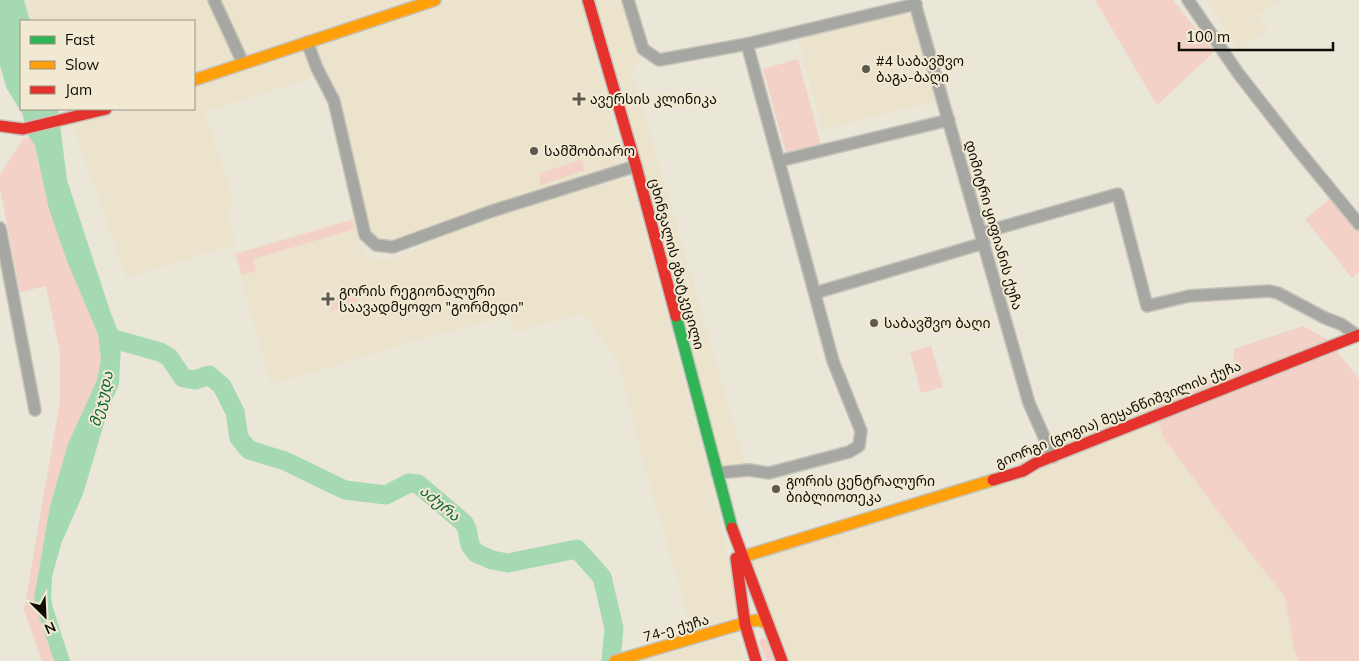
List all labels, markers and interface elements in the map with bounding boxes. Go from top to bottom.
legend [20,20,195,110]
scale bar [1179,20,1333,52]
text: 100 m [1186,27,1230,46]
text: Fast [65,30,95,49]
place label: #4 საბავშვო ბაგა-ბაღი [876,52,964,86]
text: Slow [65,55,99,74]
marker: #4 საბავშვო ბაგა-ბაღი [860,63,872,75]
text: Jam [65,80,92,99]
place label: ავერსის კლინიკა [590,90,717,108]
marker: ავერსის კლინიკა [572,92,586,106]
street label: დიმიტრი ყიფიანის ქუჩა [961,138,1027,312]
place label: სამშობიარო [544,142,635,160]
marker: სამშობიარო [528,145,540,157]
street label: ცხინვალის გზატკეცილი [645,176,709,352]
place label: გორის რეგიონალური საავადმყოფო "გორმედი" [339,282,524,316]
marker: გორის რეგიონალური საავადმყოფო "გორმედი" [321,292,335,306]
place label: საბავშვო ბაღი [884,314,991,332]
marker: საბავშვო ბაღი [868,317,880,329]
street label: გიორგი (გოგია) მეყანწიშვილის ქუჩა [992,356,1244,472]
water label: მეჯუდა [85,369,117,429]
place label: გორის ცენტრალური ბიბლიოთეკა [786,472,935,506]
water label: აძურა [416,481,465,526]
marker: გორის ცენტრალური ბიბლიოთეკა [770,483,782,495]
north arrow [20,591,70,641]
street label: 74-ე ქუჩა [641,610,711,646]
text: N [42,618,59,638]

